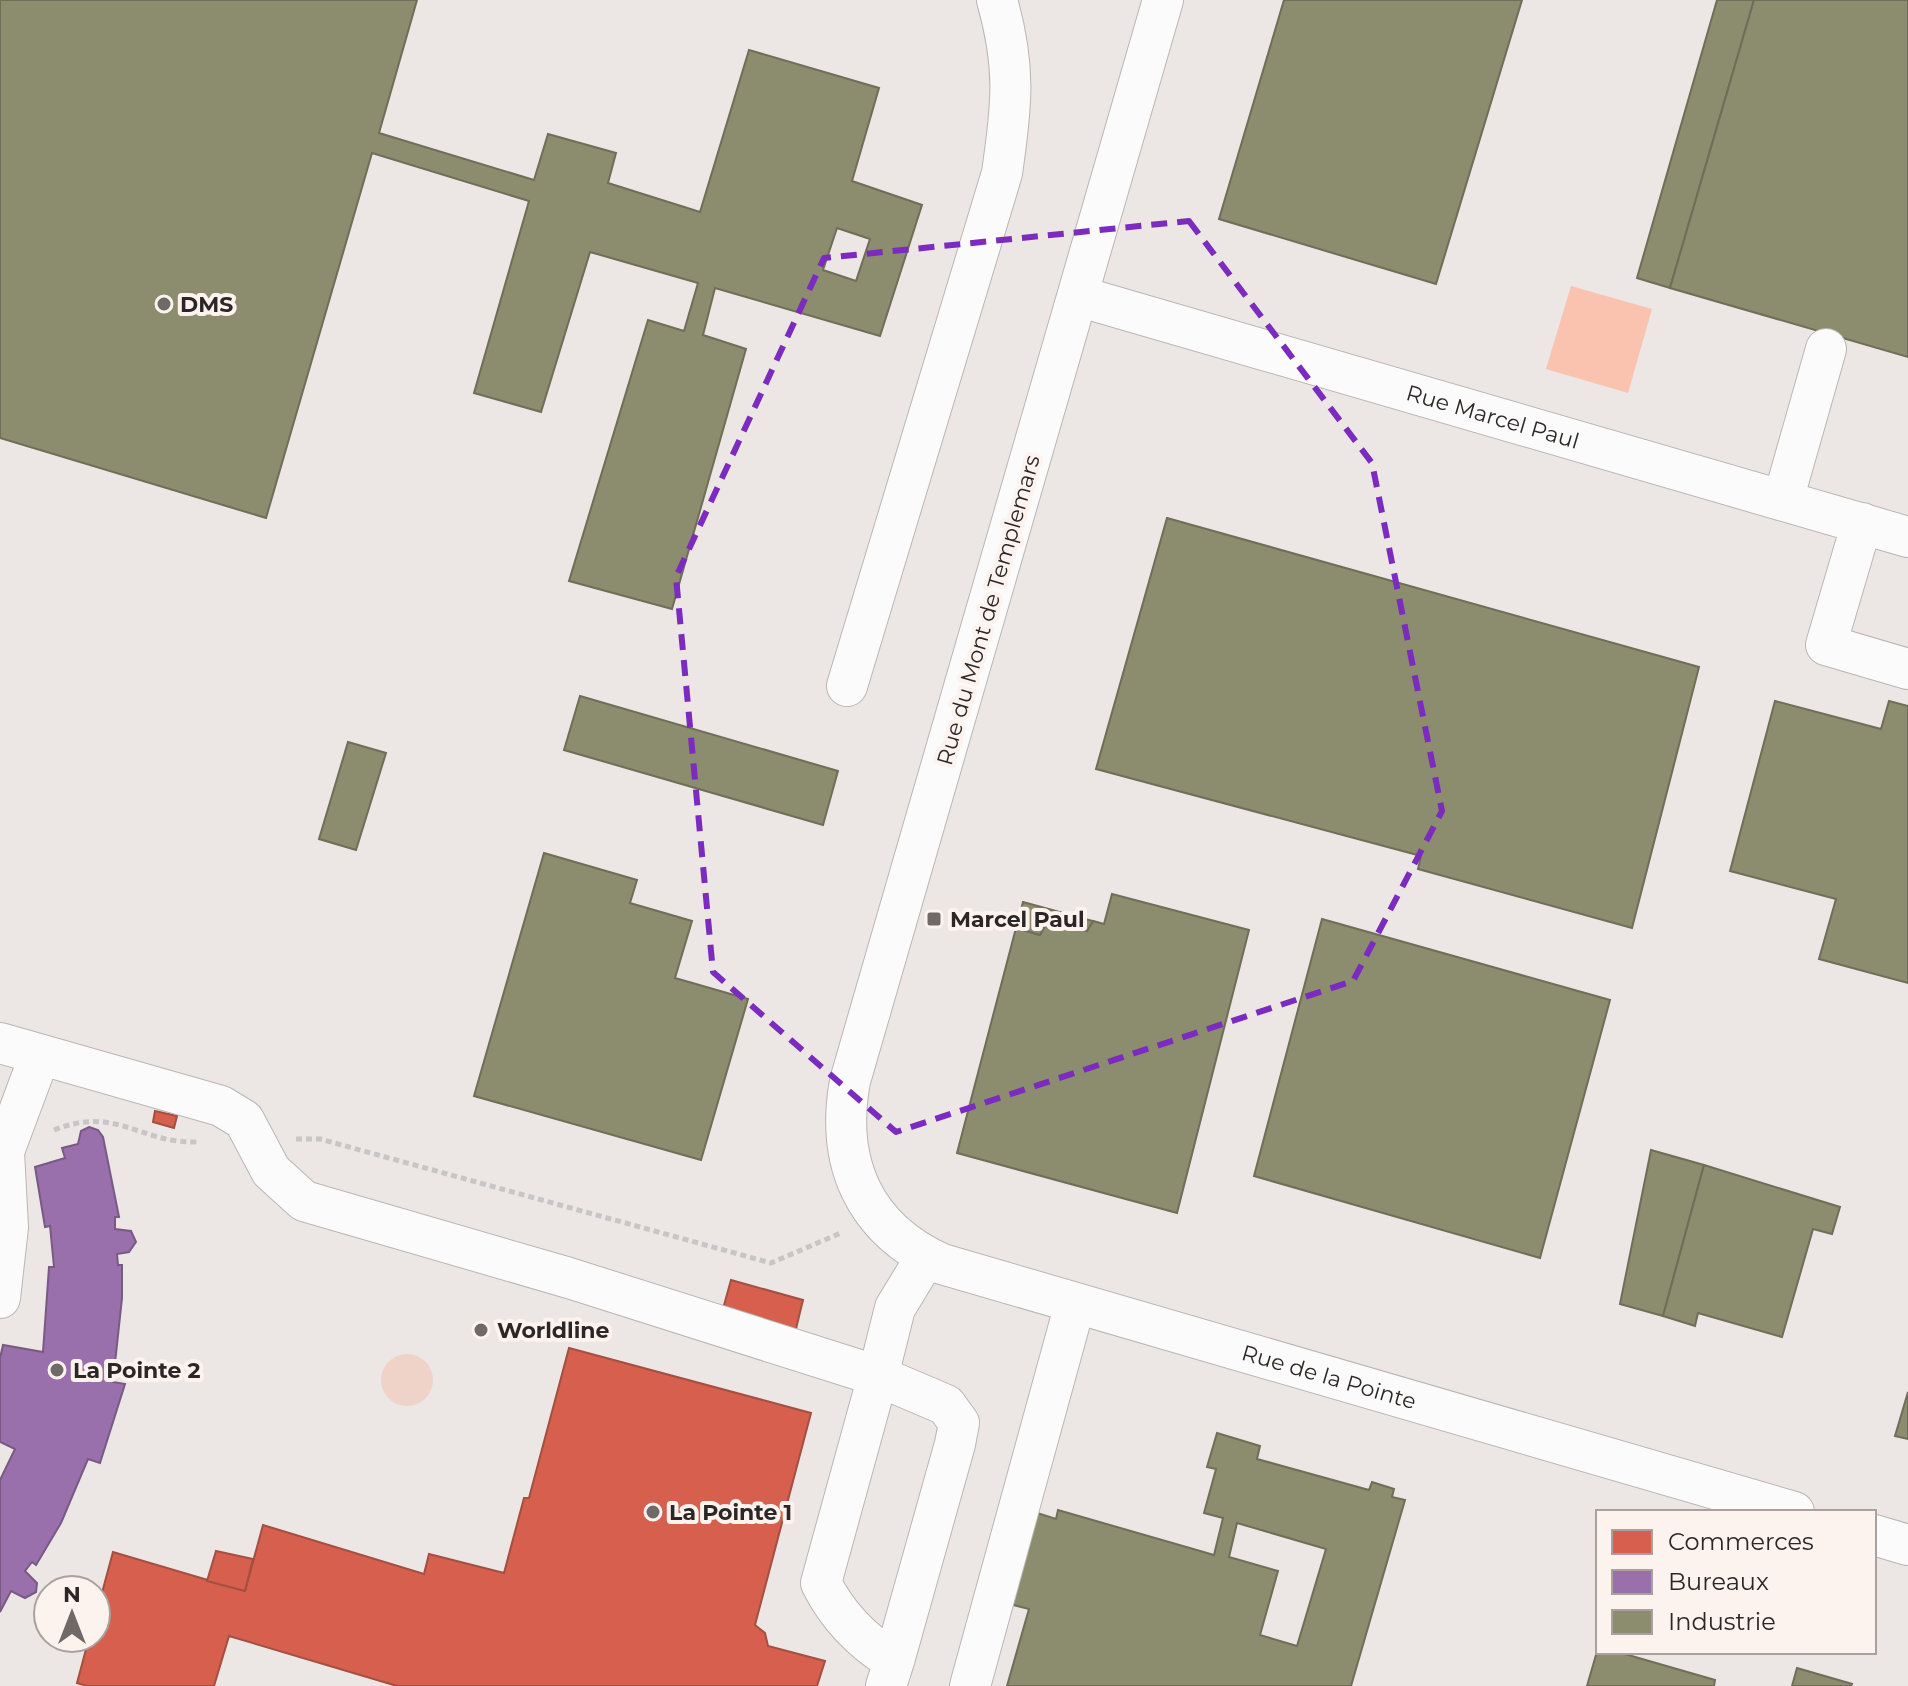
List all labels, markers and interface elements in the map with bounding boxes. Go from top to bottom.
place label: DMS [180,291,233,318]
marker: DMS [155,295,173,313]
street label: Rue Marcel Paul [1403,379,1582,455]
street label: Rue du Mont de Templemars [931,452,1046,768]
place label: Marcel Paul [950,906,1085,933]
marker: Marcel Paul [925,910,943,928]
place label: Worldline [497,1317,610,1344]
marker: Worldline [472,1321,490,1339]
street label: Rue de la Pointe [1239,1339,1419,1415]
place label: La Pointe 2 [73,1357,201,1384]
marker: La Pointe 2 [48,1361,66,1379]
place label: La Pointe 1 [669,1499,792,1526]
marker: La Pointe 1 [644,1503,662,1521]
legend [1596,1510,1876,1654]
text: Commerces [1668,1527,1814,1556]
text: Bureaux [1668,1567,1769,1596]
north arrow [32,1574,112,1654]
text: N [63,1581,81,1608]
text: Industrie [1668,1607,1776,1636]

